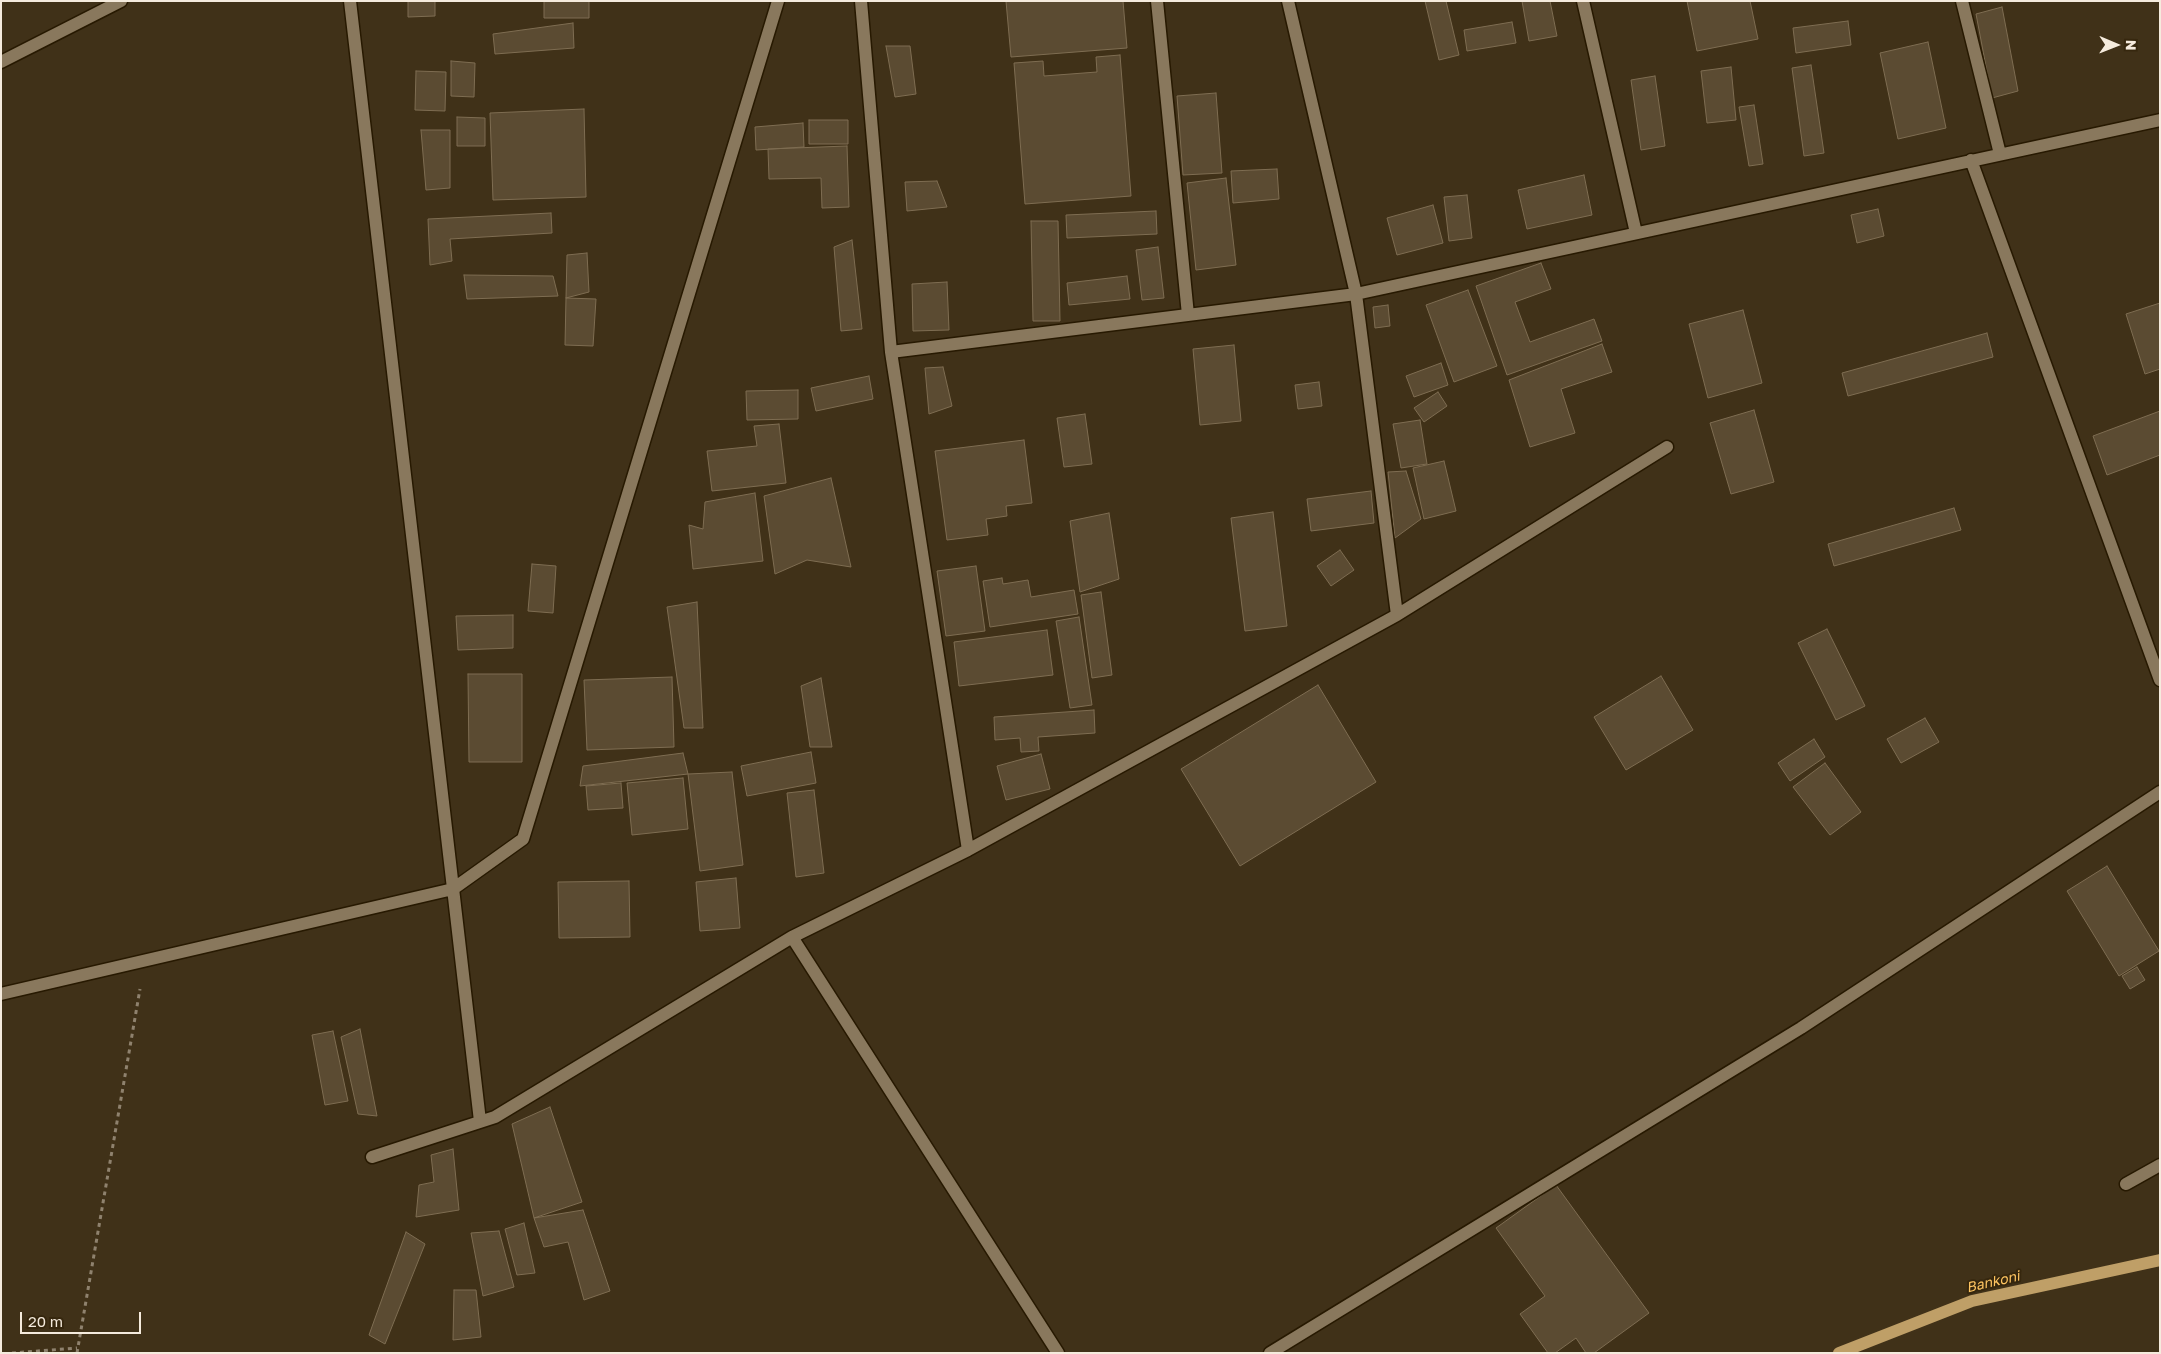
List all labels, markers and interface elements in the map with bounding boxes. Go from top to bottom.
north arrow [2091,20,2141,70]
text: N [2123,40,2140,51]
water label: Bankoni [1965,1268,2021,1296]
scale bar [22,1302,144,1334]
text: 20 m [28,1312,63,1330]

